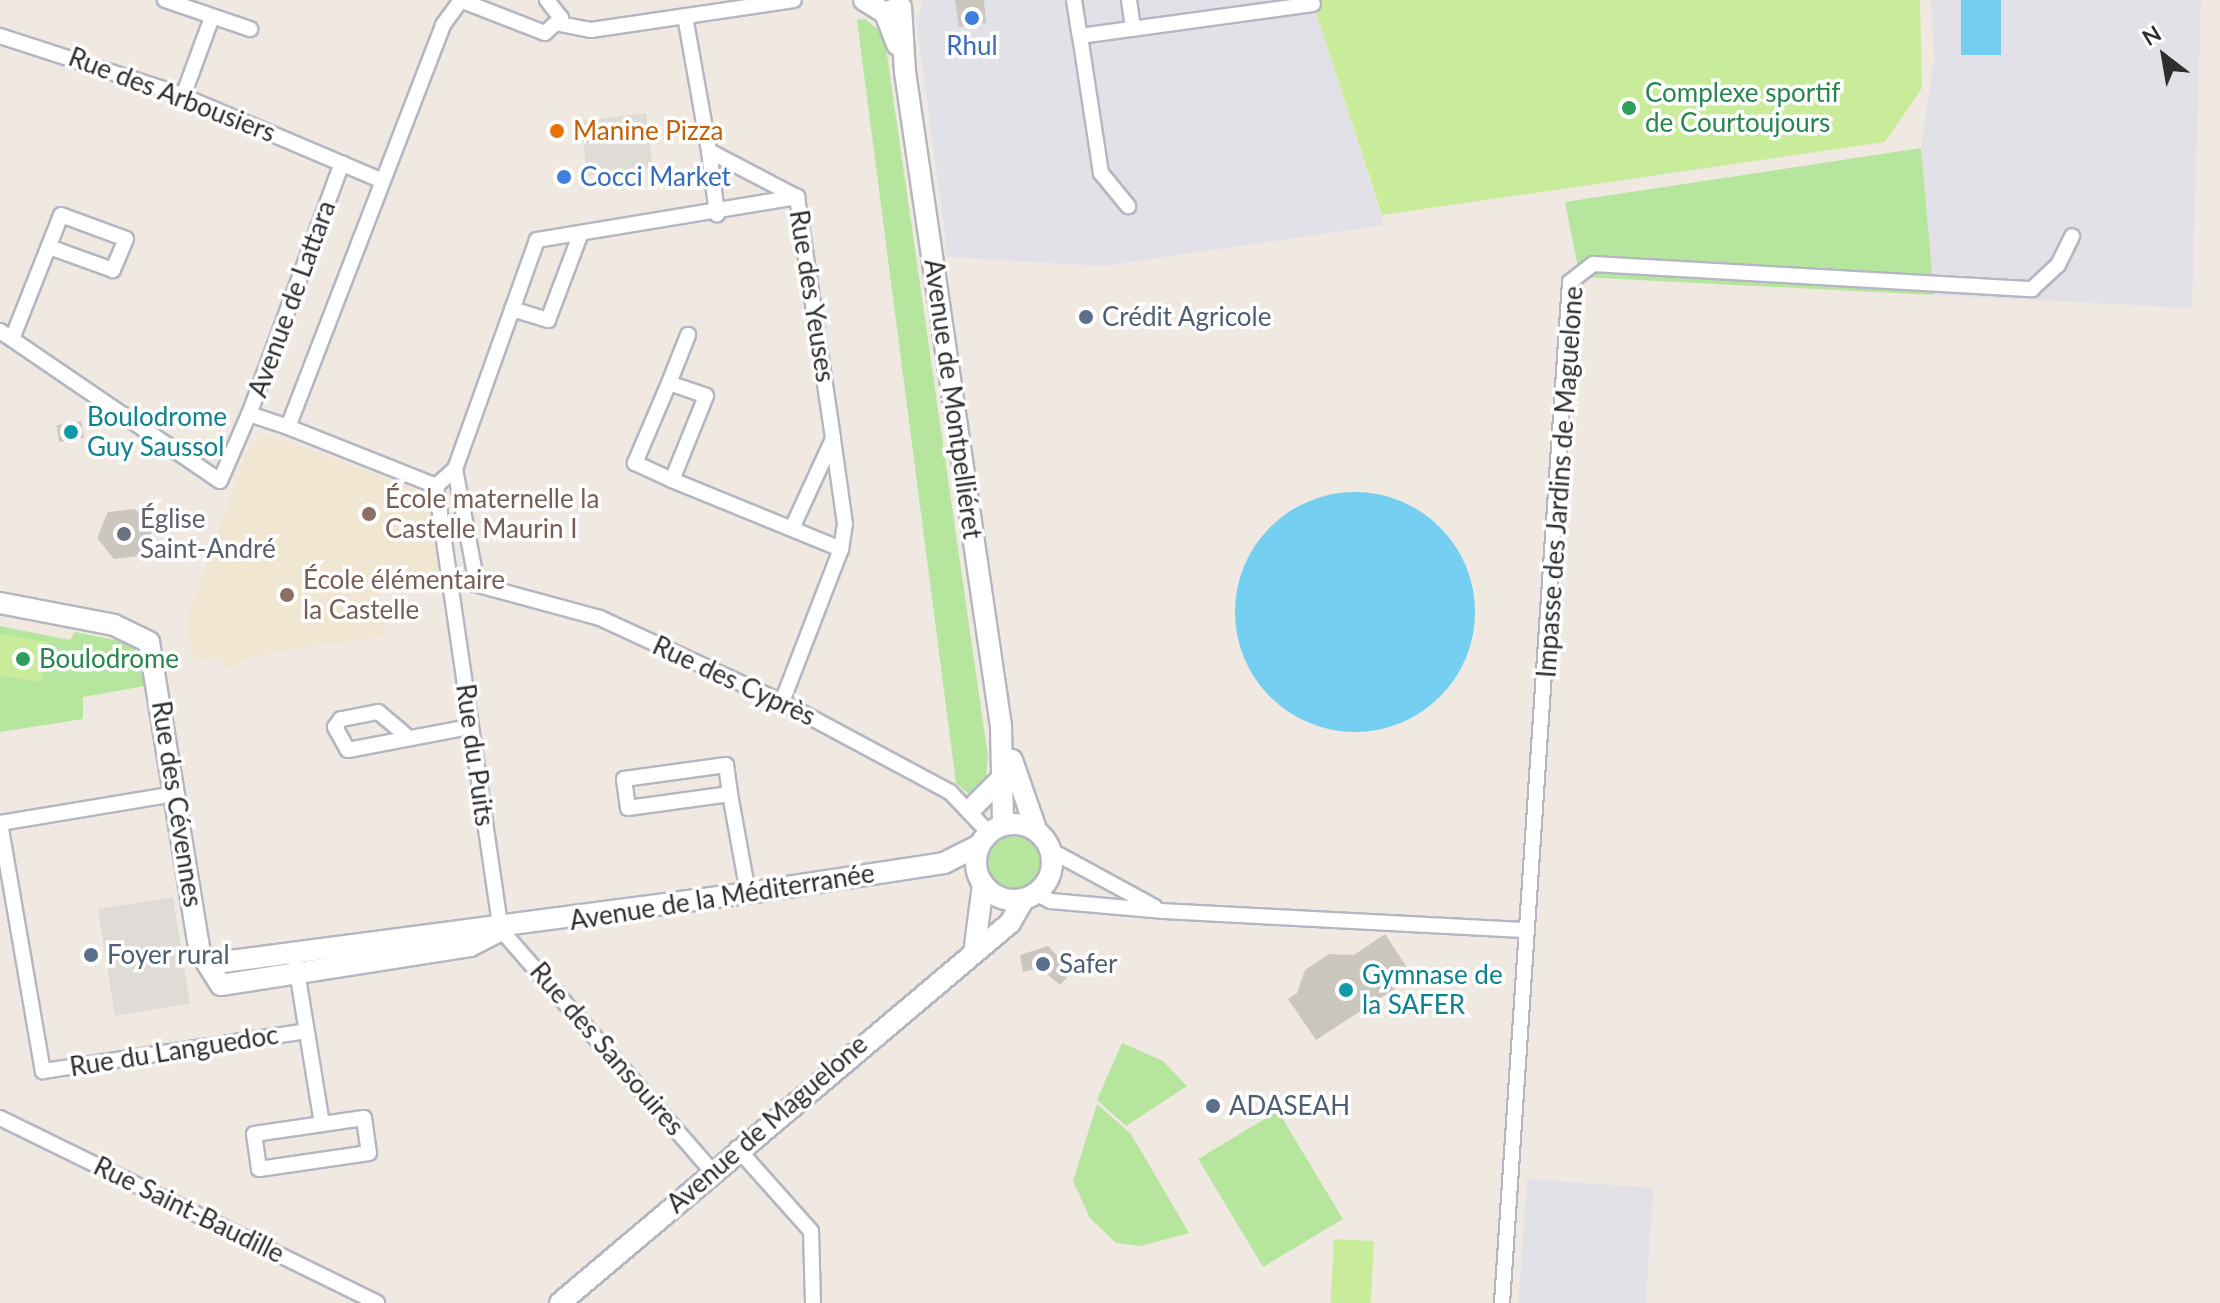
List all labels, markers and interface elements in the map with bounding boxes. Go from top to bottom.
marker: Rhul [963,9,981,27]
north arrow [2124,16,2204,96]
text: N [2137,19,2166,51]
place label: Rhul [946,30,998,62]
street label: Rue des Arbousiers [64,41,280,149]
place label: Complexe sportif de Courtoujours [1645,77,1840,138]
marker: Complexe sportif de Courtoujours [1620,99,1638,117]
place label: Manine Pizza [573,115,724,147]
marker: Manine Pizza [548,122,566,140]
place label: Cocci Market [580,161,731,193]
marker: Cocci Market [555,168,573,186]
street label: Avenue de Lattara [242,197,342,401]
street label: Rue des Yeuses [783,207,841,385]
street label: Avenue de Montpelliéret [918,257,988,541]
street label: Impasse des Jardins de Maguelone [1531,285,1589,679]
place label: Crédit Agricole [1102,301,1272,333]
marker: Crédit Agricole [1077,308,1095,326]
place label: Boulodrome Guy Saussol [87,401,227,462]
marker: Boulodrome Guy Saussol [62,423,80,441]
place label: École maternelle la Castelle Maurin I [385,483,599,544]
place label: Église Saint-André [140,503,276,564]
marker: École maternelle la Castelle Maurin I [360,505,378,523]
marker: Église Saint-André [115,525,133,543]
place label: École élémentaire la Castelle [303,564,505,626]
marker: École élémentaire la Castelle [278,586,296,604]
street label: Rue des Cyprès [648,630,820,732]
place label: Boulodrome [39,643,179,675]
marker: Boulodrome [14,650,32,668]
street label: Rue du Puits [450,682,500,828]
street label: Rue des Cévennes [145,699,209,909]
street label: Avenue de la Méditerranée [567,857,877,937]
place label: Foyer rural [107,939,230,971]
marker: Foyer rural [82,946,100,964]
place label: Safer [1059,948,1118,980]
marker: Safer [1034,955,1052,973]
street label: Rue des Sansouires [523,956,691,1142]
place label: Gymnase de la SAFER [1362,959,1503,1020]
marker: Gymnase de la SAFER [1337,981,1355,999]
street label: Rue du Languedoc [68,1019,280,1083]
street label: Avenue de Maguelone [660,1029,874,1219]
place label: ADASEAH [1229,1090,1350,1122]
marker: ADASEAH [1204,1097,1222,1115]
street label: Rue Saint-Baudille [89,1150,289,1270]

